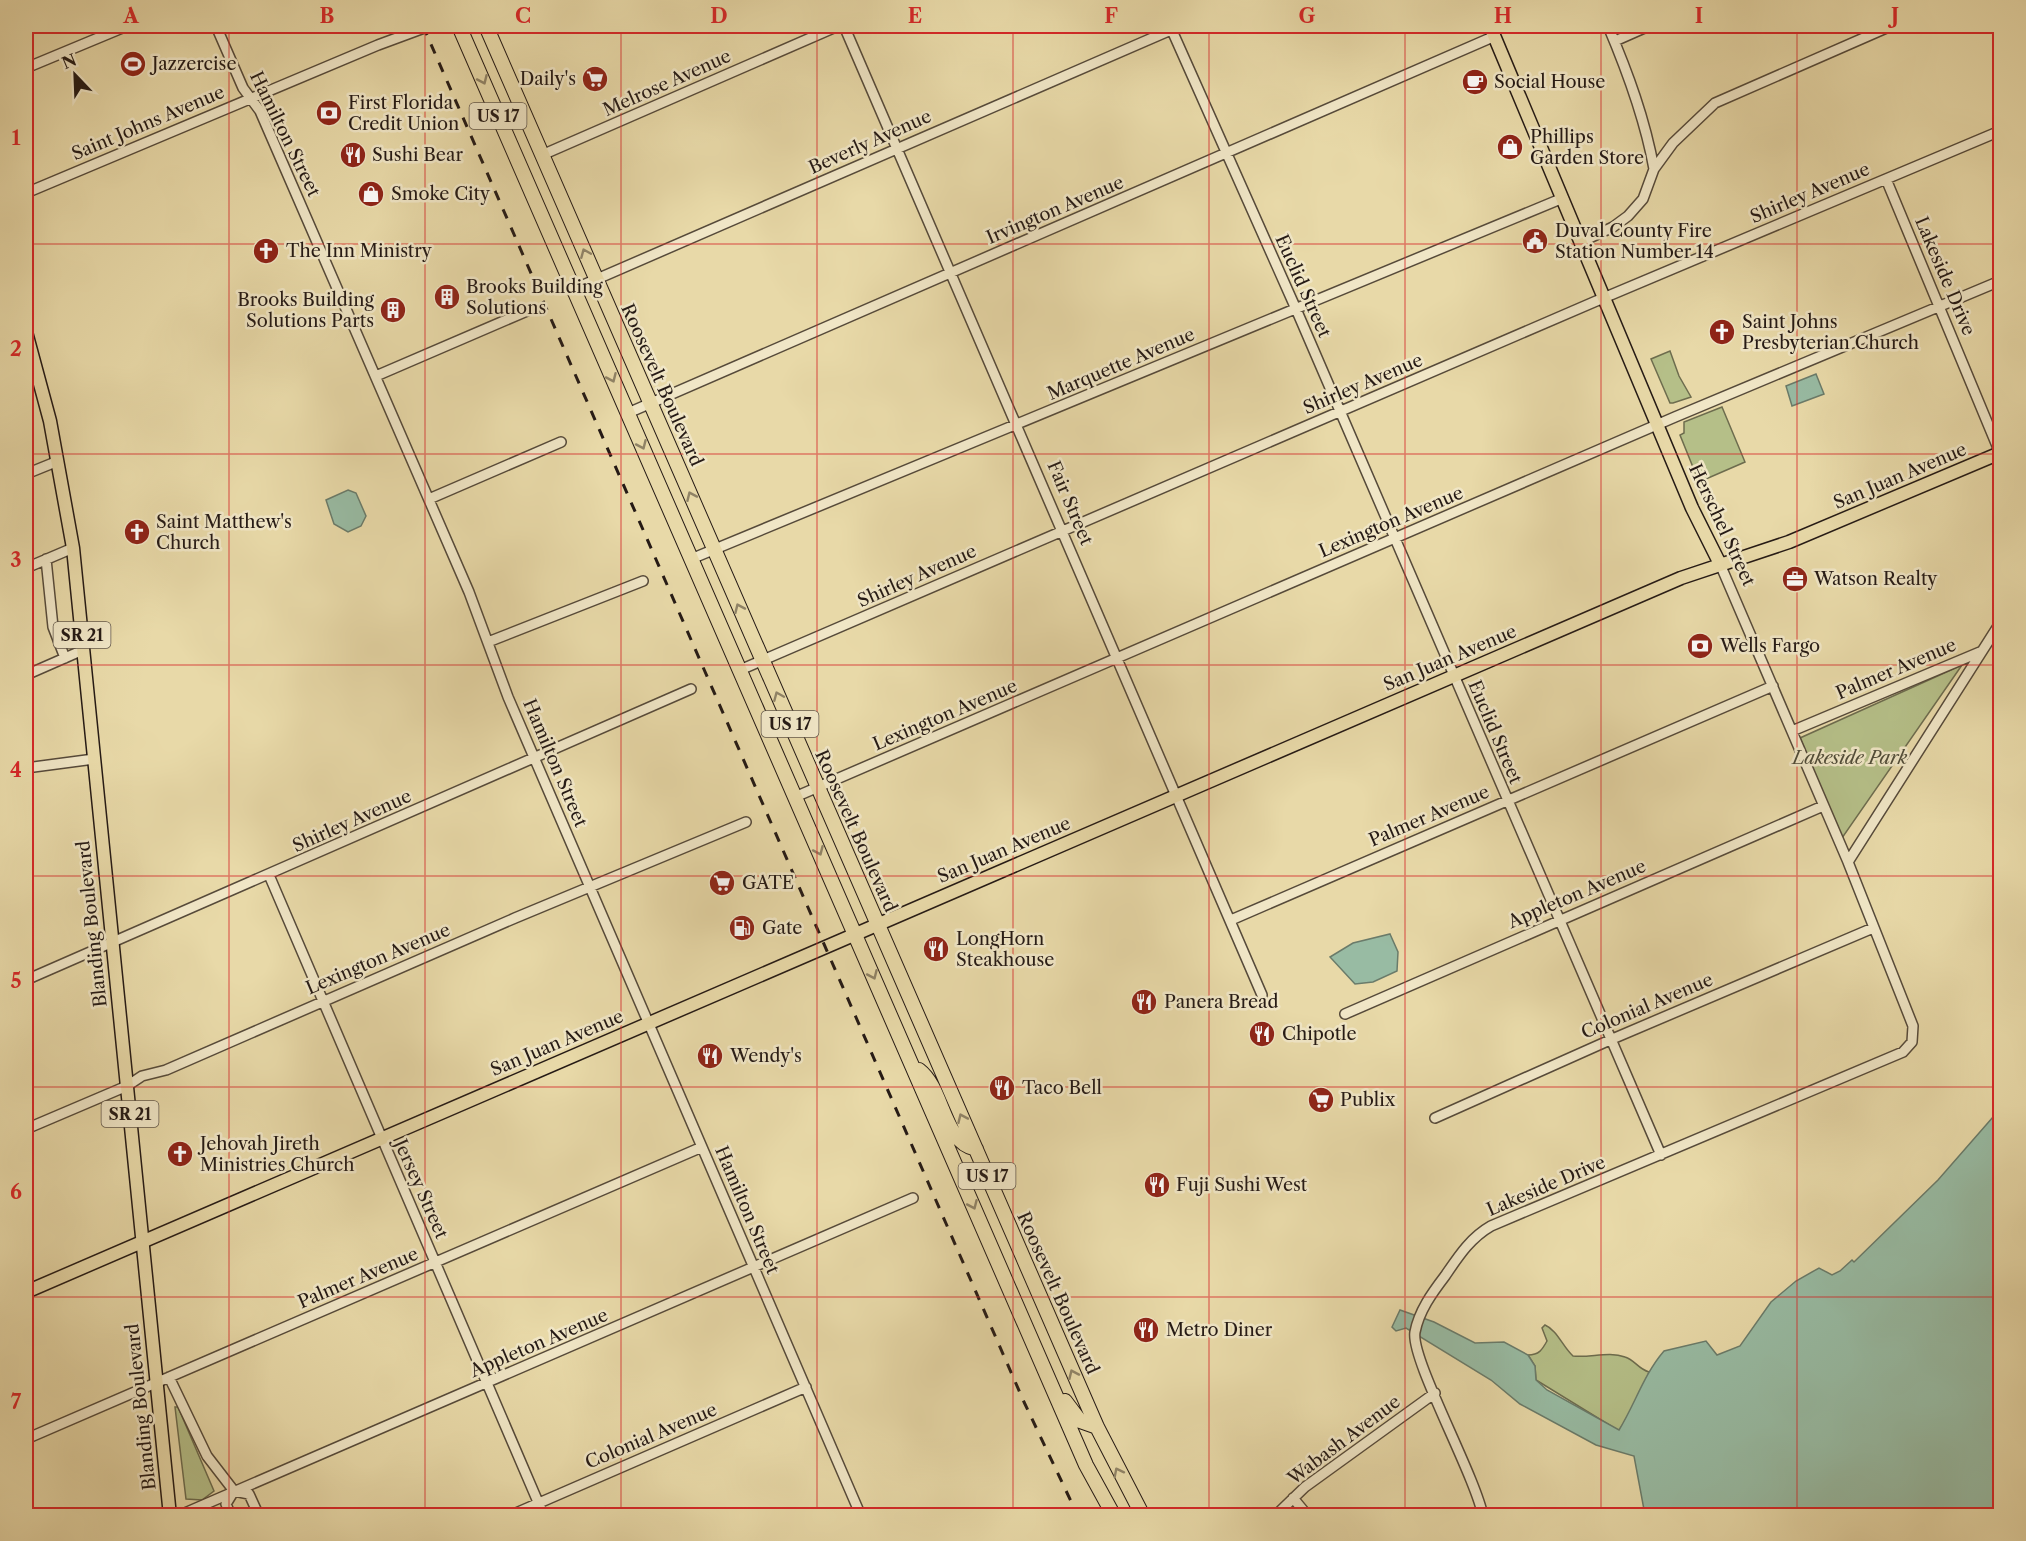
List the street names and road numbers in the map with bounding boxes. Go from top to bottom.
street label: Melrose Avenue [600,45,734,121]
street label: Hamilton Street [245,68,325,201]
street label: Saint Johns Avenue [68,81,228,165]
road number: US 17 [470,103,526,129]
street label: Beverly Avenue [805,105,935,179]
street label: Shirley Avenue [1747,158,1873,228]
street label: Irvington Avenue [983,171,1127,249]
street label: Lakeside Drive [1910,213,1980,339]
street label: Euclid Street [1270,231,1336,342]
street label: Roosevelt Boulevard [616,300,708,470]
street label: Marquette Avenue [1044,323,1198,405]
street label: Shirley Avenue [1300,349,1426,419]
street label: San Juan Avenue [1830,438,1970,514]
street label: Fair Street [1042,458,1098,549]
street label: Herschel Street [1684,460,1760,590]
street label: Lexington Avenue [1316,482,1466,562]
street label: Shirley Avenue [854,540,980,612]
street label: San Juan Avenue [1380,620,1520,696]
road number: SR 21 [54,622,110,648]
street label: Palmer Avenue [1833,634,1959,704]
street label: Lexington Avenue [870,675,1020,755]
street label: Euclid Street [1463,677,1527,788]
street label: Hamilton Street [518,696,592,831]
road number: US 17 [762,711,818,737]
street label: Roosevelt Boulevard [810,746,902,916]
street label: Palmer Avenue [1366,781,1492,851]
street label: Shirley Avenue [289,785,415,857]
street label: San Juan Avenue [934,812,1074,888]
street label: Blanding Boulevard [72,840,112,1008]
street label: Appleton Avenue [1504,855,1649,933]
street label: Lexington Avenue [303,919,453,999]
street label: Colonial Avenue [1578,968,1716,1044]
street label: San Juan Avenue [487,1005,627,1081]
road number: SR 21 [102,1101,158,1127]
street label: Jersey Street [388,1133,453,1243]
street label: Hamilton Street [710,1143,784,1278]
street label: Lakeside Drive [1483,1151,1609,1221]
road number: US 17 [958,1163,1016,1189]
street label: Roosevelt Boulevard [1012,1208,1104,1378]
street label: Palmer Avenue [295,1243,421,1313]
street label: Appleton Avenue [466,1304,611,1382]
street label: Blanding Boulevard [121,1323,161,1491]
street label: Wabash Avenue [1283,1391,1405,1490]
street label: Colonial Avenue [582,1398,720,1474]

